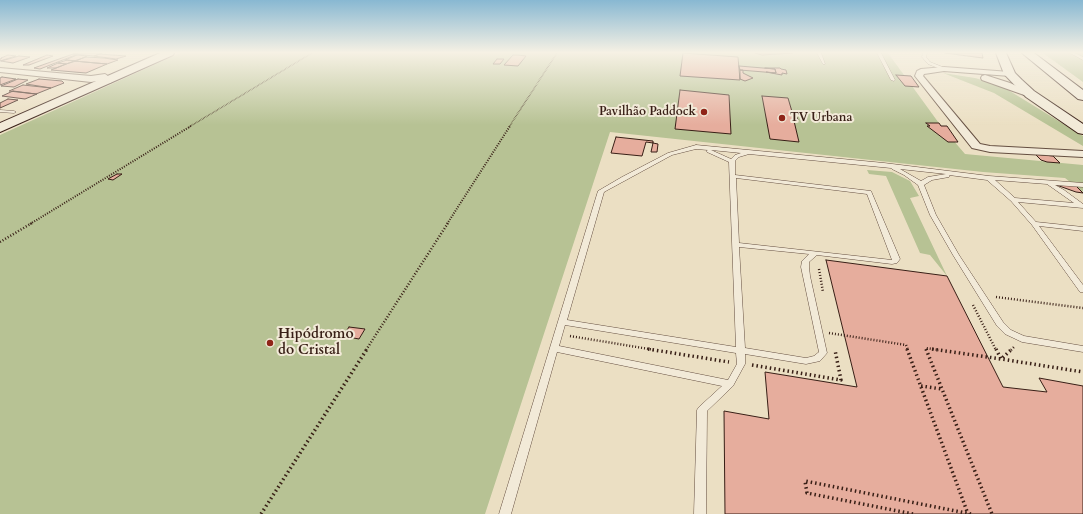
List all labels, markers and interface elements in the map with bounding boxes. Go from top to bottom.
place label: Pavilhão Paddock [599,105,696,119]
marker: Pavilhão Paddock [699,107,709,117]
place label: TV Urbana [790,111,853,125]
marker: TV Urbana [777,113,787,123]
place label: Hipódromo do Cristal [278,327,354,360]
marker: Hipódromo do Cristal [265,338,275,348]

